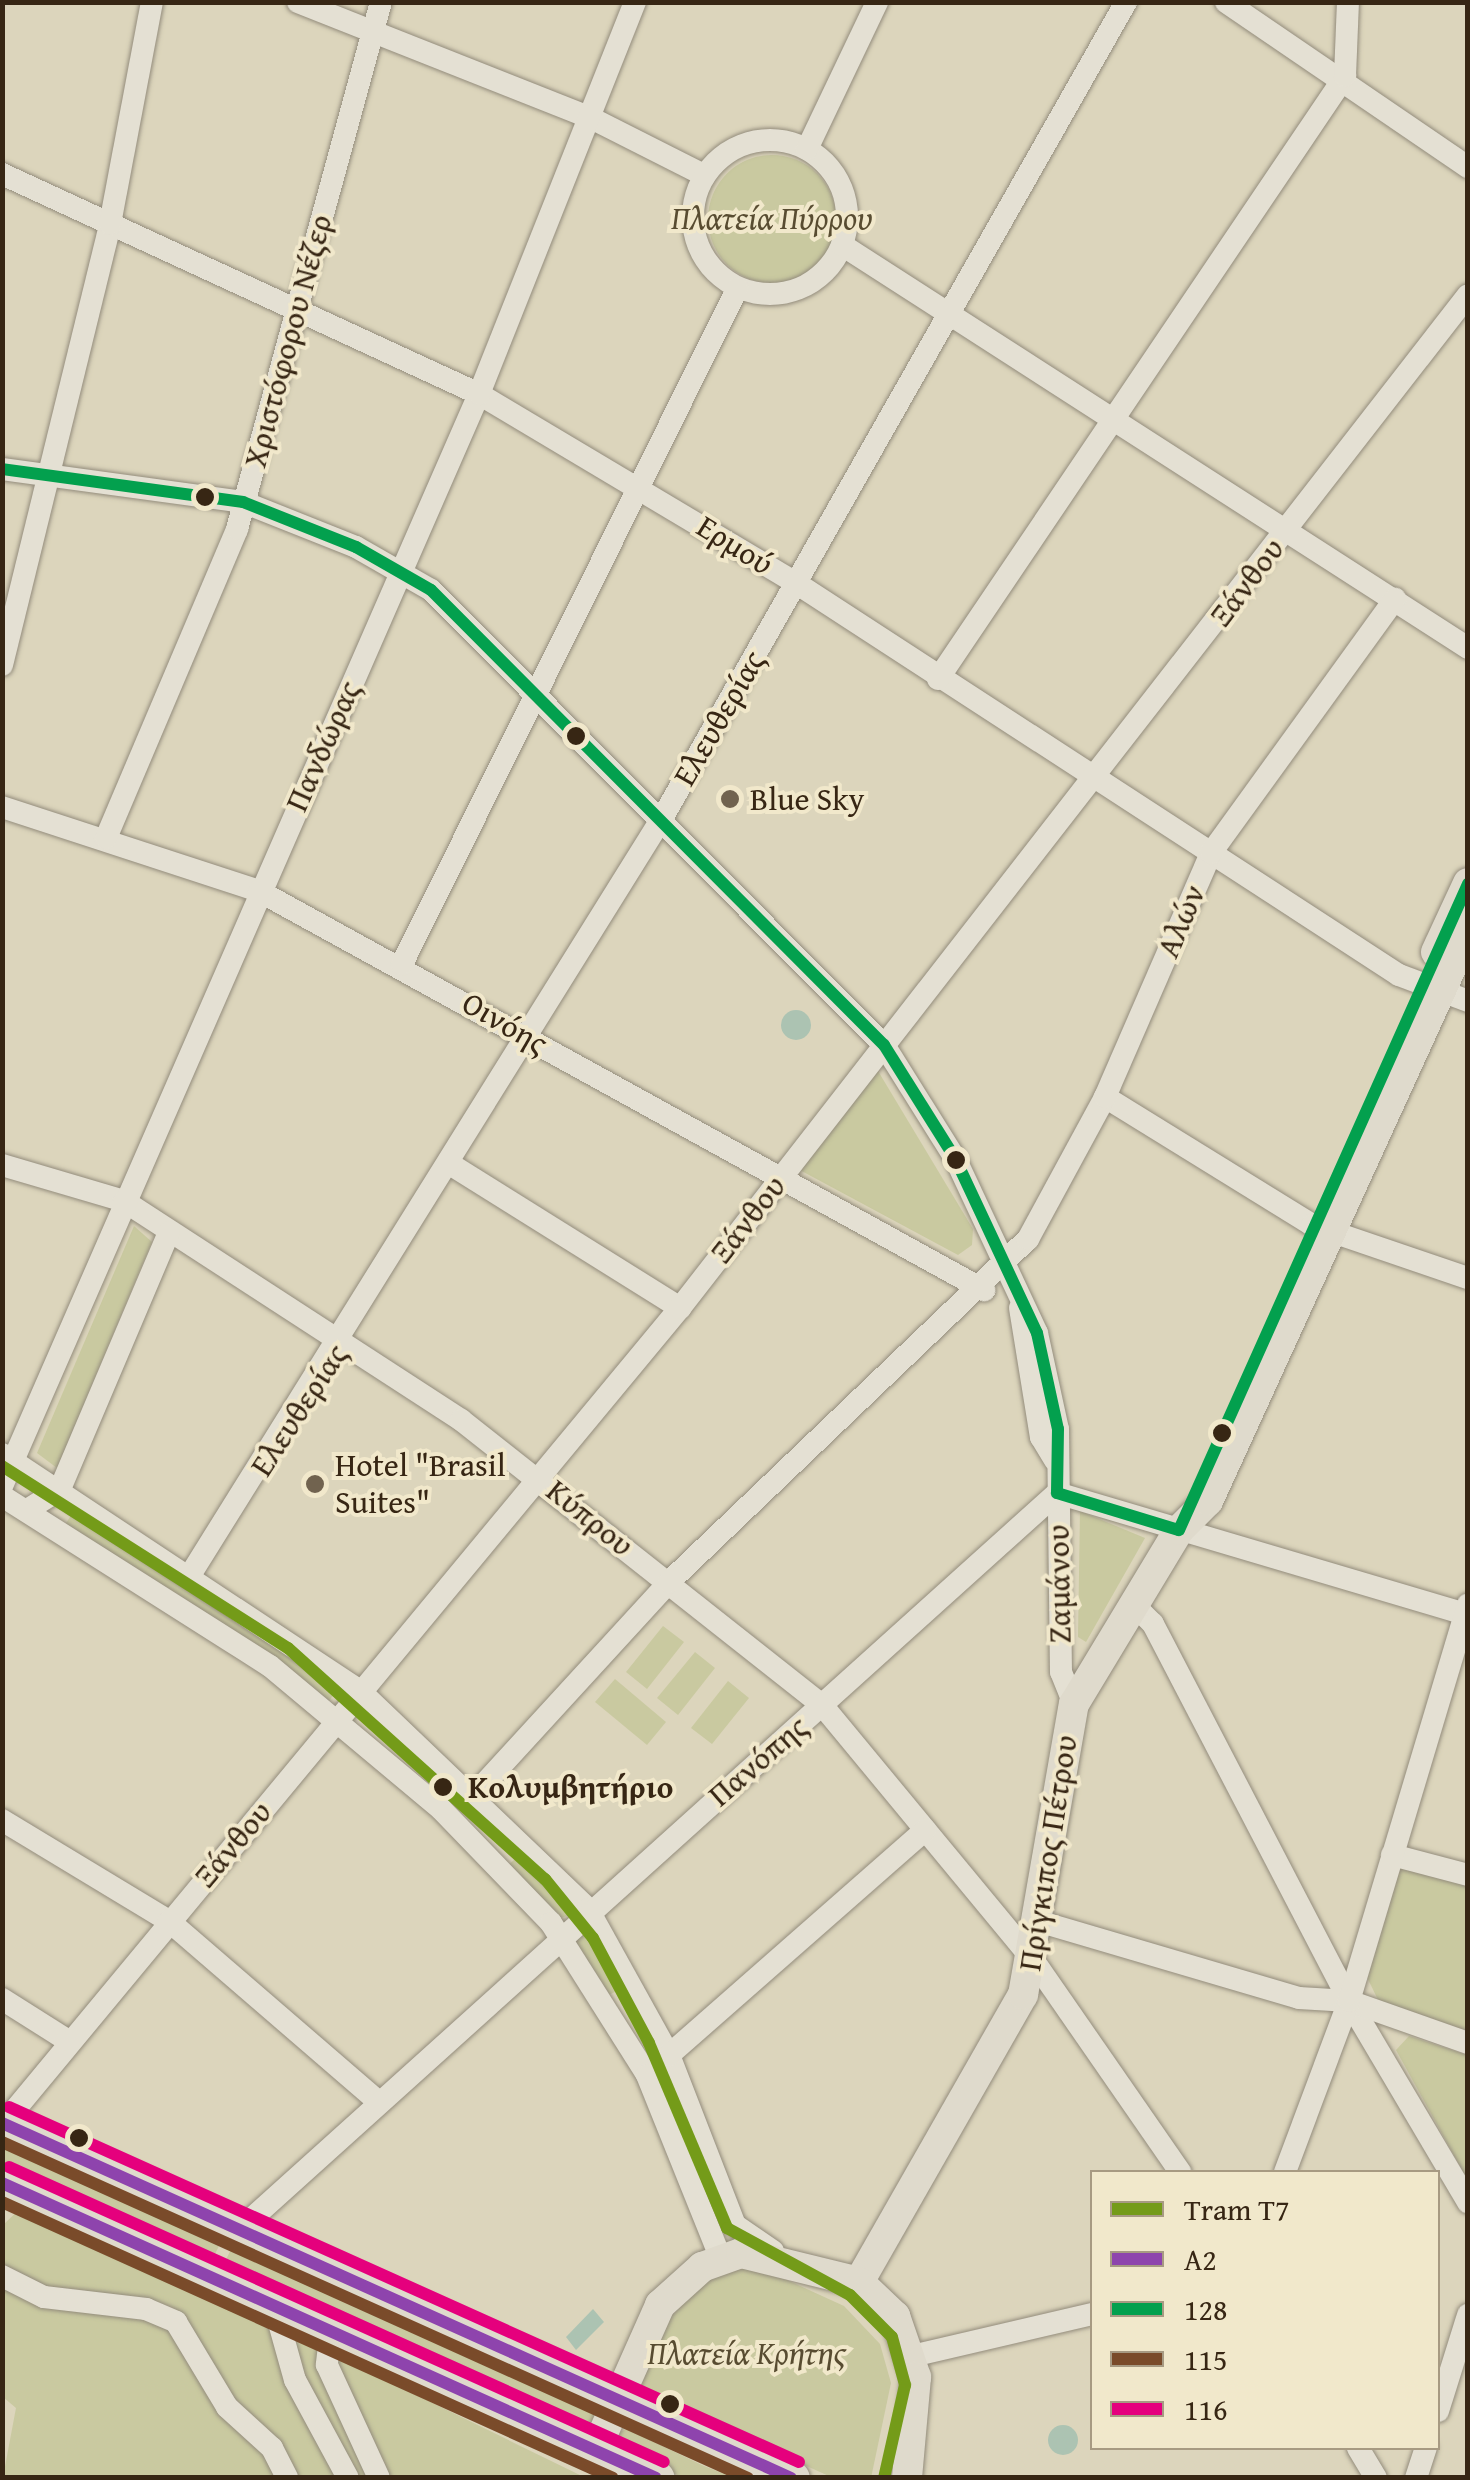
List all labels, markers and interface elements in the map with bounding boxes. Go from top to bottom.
park label: Πλατεία Πύρρου [671,199,873,237]
street label: Χριστόφορου Νέζερ [236,210,340,472]
unlabelled marker [195,487,215,507]
street label: Ερμού [690,507,780,583]
street label: Ξάνθου [1202,531,1292,633]
street label: Ελευθερίας [665,644,773,792]
street label: Πανδώρας [277,675,369,817]
unlabelled marker [566,726,586,746]
place label: Blue Sky [750,780,864,818]
marker: Blue Sky [719,788,741,810]
street label: Αλών [1149,879,1213,963]
street label: Οινόης [455,983,555,1063]
unlabelled marker [946,1150,966,1170]
street label: Ξάνθου [702,1168,794,1270]
street label: Ελευθερίας [242,1337,356,1483]
unlabelled marker [1212,1423,1232,1443]
place label: Hotel "Brasil Suites" [335,1447,506,1522]
street label: Κύπρου [539,1471,641,1565]
marker: Hotel "Brasil Suites" [304,1473,326,1495]
street label: Ζαμάνου [1039,1524,1079,1644]
street label: Πανόπης [701,1707,815,1815]
street label: Πρίγκιπος Πέτρου [1010,1732,1086,1974]
place label: Κολυμβητήριο [468,1768,674,1806]
marker: Κολυμβητήριο [427,1771,459,1803]
street label: Ξάνθου [186,1793,280,1895]
unlabelled marker [69,2128,89,2148]
legend [1090,2170,1440,2450]
text: Tram Τ7 [1184,2187,1289,2231]
text: Α2 [1184,2237,1217,2281]
text: 128 [1184,2287,1227,2331]
park label: Πλατεία Κρήτης [648,2334,846,2372]
text: 115 [1184,2337,1227,2381]
text: 116 [1184,2387,1227,2431]
unlabelled marker [660,2394,680,2414]

